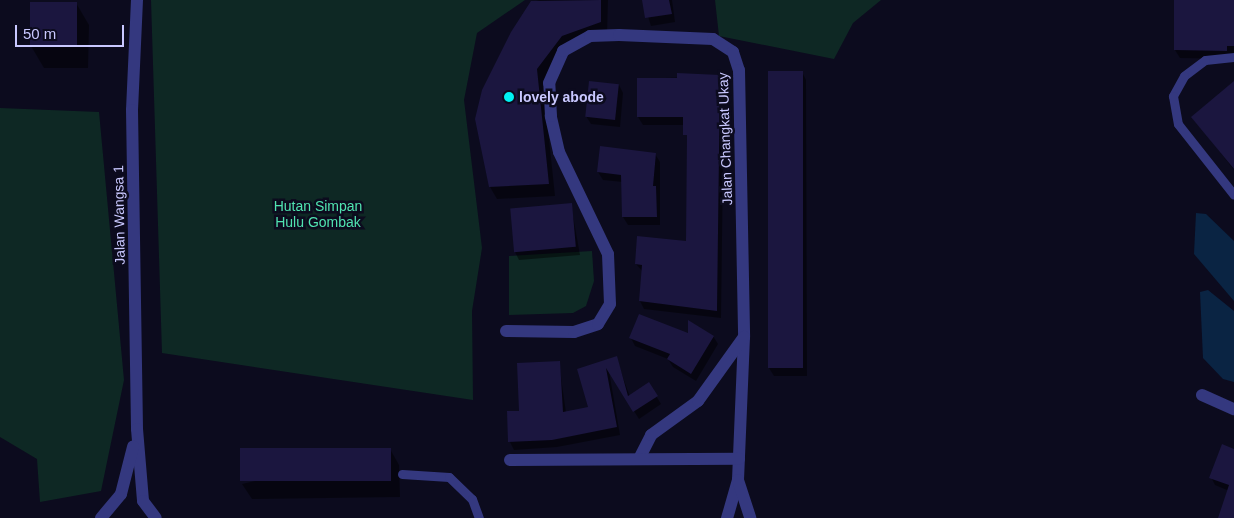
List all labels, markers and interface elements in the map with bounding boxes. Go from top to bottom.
scale bar [18,15,126,47]
text: 50 m [23,25,56,42]
street label: Jalan Changkat Ukay [714,72,736,206]
place label: lovely abode [519,89,604,105]
marker: lovely abode [503,91,515,103]
street label: Jalan Wangsa 1 [110,165,128,265]
park label: Hutan Simpan Hulu Gombak [274,198,362,230]

